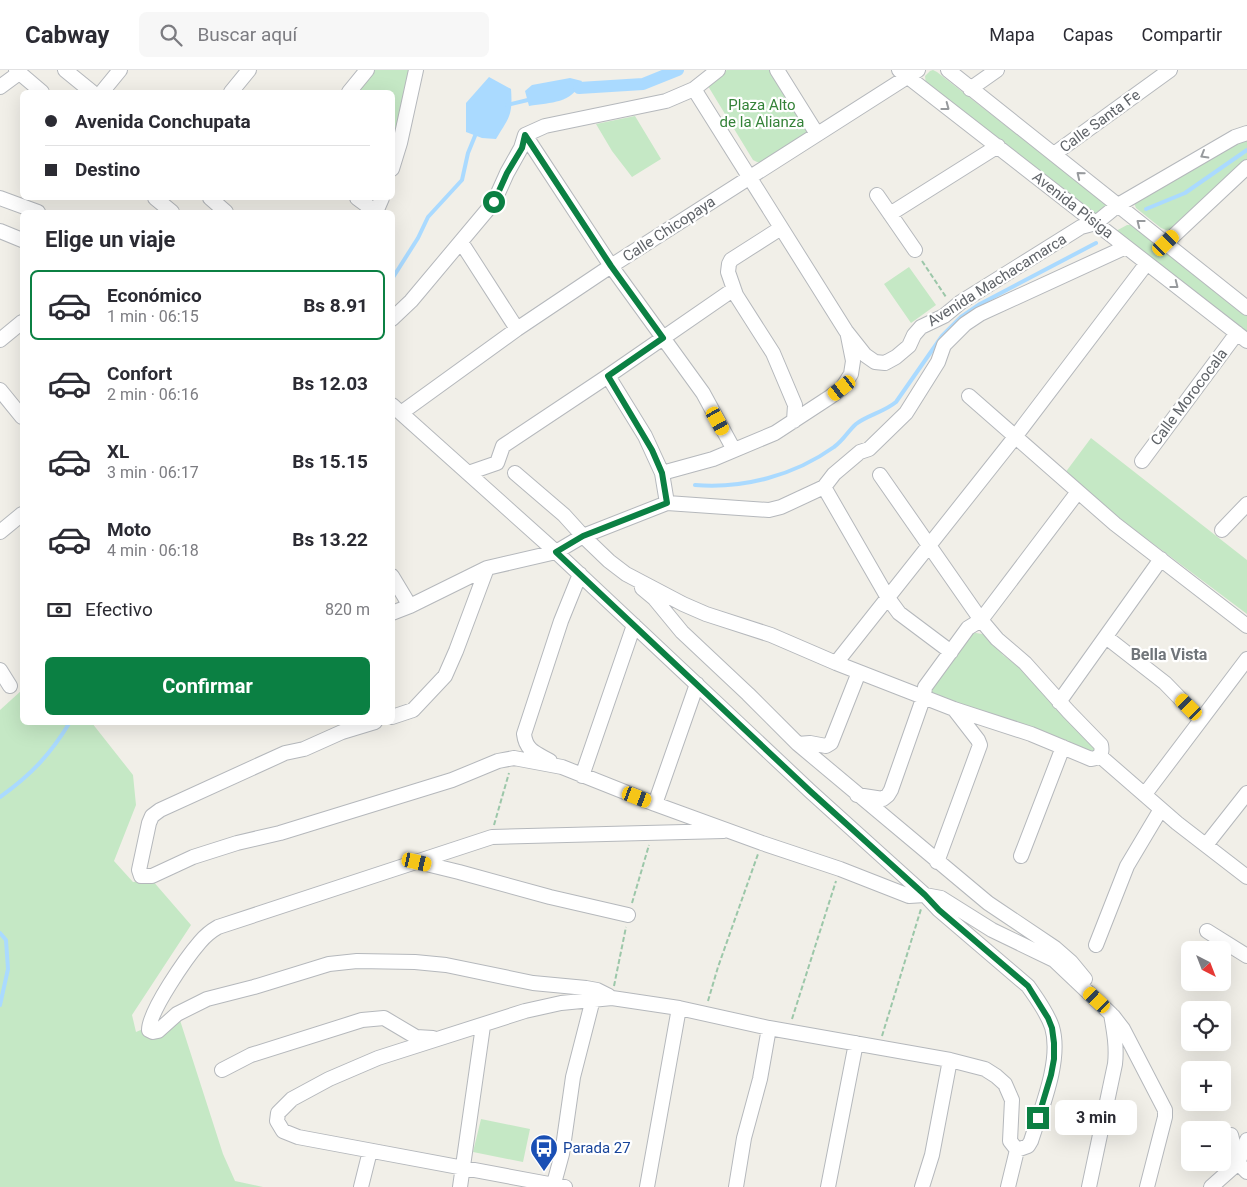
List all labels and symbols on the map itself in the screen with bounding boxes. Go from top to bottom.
street label: Calle Santa Fe [1056,86,1144,156]
park label: Plaza Alto de la Alianza [720,96,804,131]
one-way arrow [940,101,949,109]
one-way arrow [1200,149,1209,159]
street label: Avenida Pisiga [1029,168,1117,242]
one-way arrow [1077,172,1086,180]
route start [483,191,505,213]
street label: Calle Chicopaya [619,192,719,266]
one-way arrow [1136,220,1146,229]
car [1150,227,1182,259]
street label: Avenida Machacamarca [924,230,1070,330]
one-way arrow [1169,280,1178,288]
street label: Calle Morococala [1147,345,1231,449]
car [825,373,858,403]
car [704,404,731,438]
district label: Bella Vista [1131,645,1208,664]
car [1173,691,1204,723]
car [620,785,653,809]
car [400,851,433,873]
north arrow [1181,941,1231,991]
car [1080,984,1113,1016]
callout: 3 min [1056,1100,1138,1136]
route end [1027,1107,1049,1129]
bus stop icon: Parada 27 [529,1133,559,1172]
place label: Parada 27 [563,1139,631,1157]

